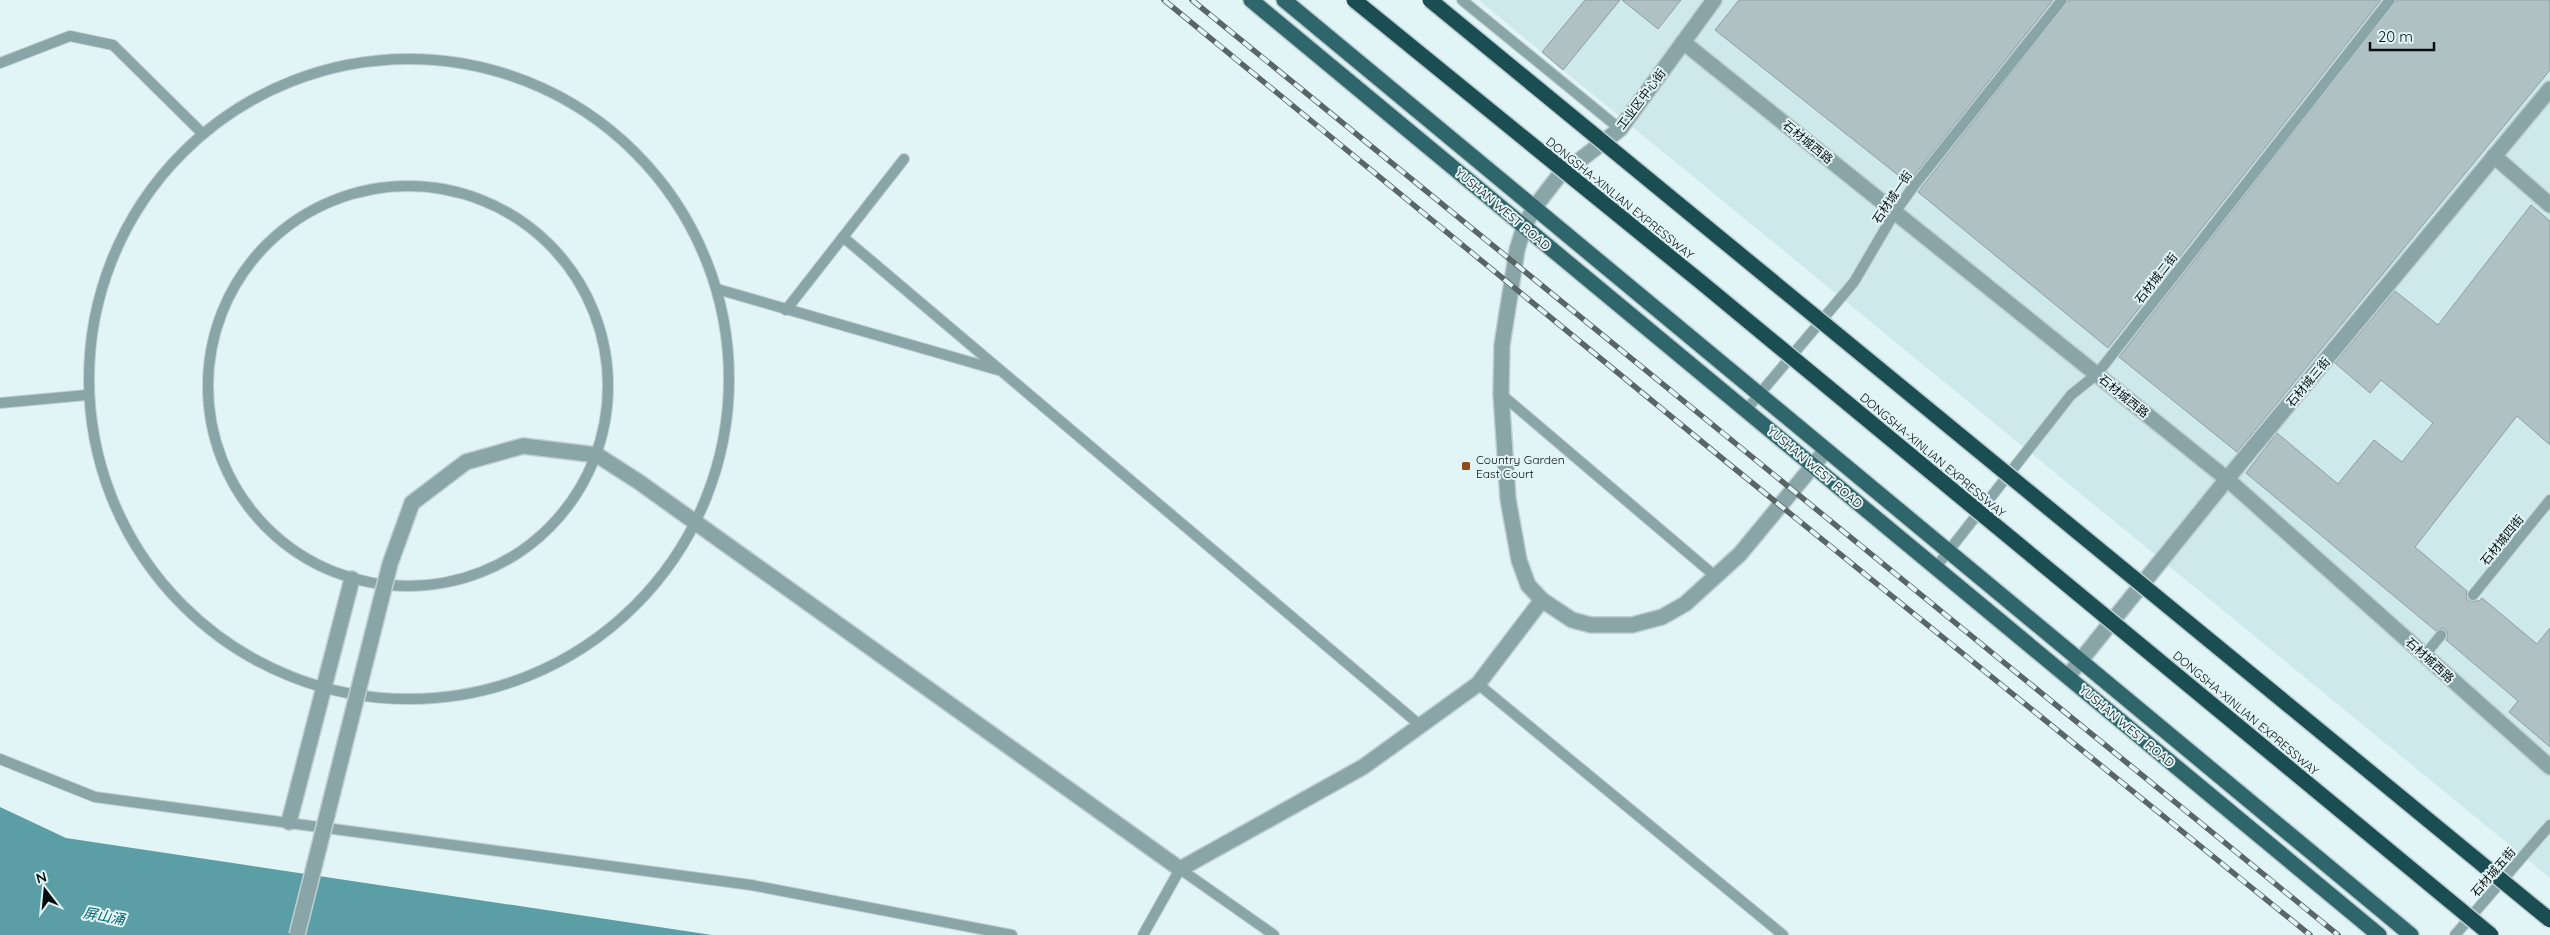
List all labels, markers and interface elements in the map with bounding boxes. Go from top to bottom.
scale bar [2370,20,2434,52]
text: 20 m [2378,27,2413,46]
street label: 工业区中心街 [1613,66,1669,132]
street label: 石材城西路 [1780,117,1836,167]
street label: DONGSHA-XINLIAN EXPRESSWAY [1543,134,1697,262]
street label: YUSHAN WEST ROAD [1452,165,1554,253]
street label: 石材城一街 [1869,168,1915,226]
street label: 石材城二街 [2132,250,2180,306]
street label: 石材城三街 [2283,354,2333,410]
street label: 石材城西路 [2096,371,2152,421]
street label: DONGSHA-XINLIAN EXPRESSWAY [1857,390,2009,521]
street label: YUSHAN WEST ROAD [1764,423,1866,511]
place label: Country Garden East Court [1476,452,1565,481]
marker: Country Garden East Court [1460,460,1472,472]
street label: 石材城四街 [2477,512,2527,568]
street label: 石材城西路 [2403,634,2457,686]
street label: DONGSHA-XINLIAN EXPRESSWAY [2170,648,2322,779]
street label: YUSHAN WEST ROAD [2076,682,2178,770]
street label: 石材城五街 [2468,844,2518,900]
north arrow [20,865,70,915]
text: N [34,867,49,888]
water label: 屏山涌 [82,903,128,929]

